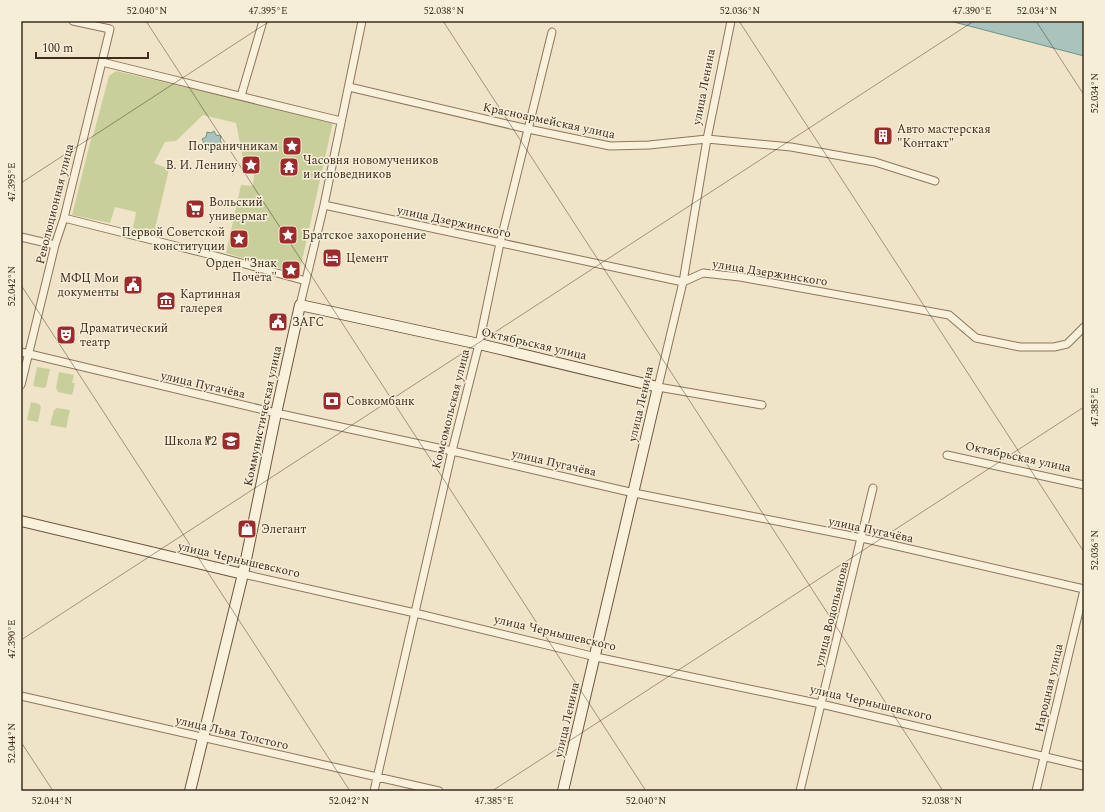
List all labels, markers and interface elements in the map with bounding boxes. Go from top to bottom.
text: 52.040°N [127,3,167,19]
text: 47.395°E [248,3,288,19]
text: 52.038°N [424,3,464,19]
text: 52.036°N [720,3,760,19]
text: 47.390°E [952,3,992,19]
text: 52.034°N [1017,3,1057,19]
scale bar [36,34,148,60]
text: 100 m [42,39,73,58]
street label: улица Ленина [687,47,721,128]
text: 52.034°N [1087,73,1103,113]
street label: Красноармейская улица [481,98,617,144]
place label: Авто мастерская "Контакт" [897,120,991,153]
building icon: Авто мастерская "Контакт" [872,125,894,147]
place icon: Пограничникам [281,135,303,157]
place label: Пограничникам [188,137,278,156]
street label: Революционная улица [31,142,79,266]
place label: Часовня новомучеников и исповедников [303,151,438,184]
place icon: В. И. Ленину [240,154,262,176]
place label: В. И. Ленину [166,156,238,175]
temple icon: Часовня новомучеников и исповедников [278,156,300,178]
text: 47.395°E [4,162,20,202]
place label: Вольский универмаг [208,193,268,226]
supermarket icon: Вольский универмаг [184,198,206,220]
street label: улица Дзержинского [394,200,513,243]
place label: Первой Советской конституции [122,223,225,256]
place icon: Братское захоронение [277,224,299,246]
place label: Братское захоронение [302,226,427,245]
place icon: Первой Советской конституции [228,228,250,250]
hotel icon: Цемент [321,247,343,269]
place label: Цемент [346,249,389,268]
place label: Орден "Знак Почёта" [205,254,277,287]
street label: улица Дзержинского [710,254,829,291]
place icon: Орден "Знак Почёта" [280,259,302,281]
text: 52.042°N [4,266,20,306]
place label: МФЦ Мои документы [57,269,119,302]
public building icon: МФЦ Мои документы [122,274,144,296]
place label: Картинная галерея [180,285,241,318]
museum icon: Картинная галерея [155,290,177,312]
public building icon: ЗАГС [267,311,289,333]
place label: ЗАГС [292,313,324,332]
place label: Драматический театр [80,319,168,352]
street label: Октябрьская улица [479,323,589,365]
theatre icon: Драматический театр [55,324,77,346]
street label: Коммунистическая улица [239,344,287,488]
street label: Комсомольская улица [427,347,475,471]
street label: улица Ленина [623,364,659,445]
street label: улица Пугачёва [158,366,247,404]
text: 47.385°E [1087,387,1103,427]
bank icon: Совкомбанк [321,390,343,412]
place label: Совкомбанк [346,392,415,411]
school or university icon: Школа №2 [220,430,242,452]
place label: Школа №2 [164,432,217,451]
street label: Октябрьская улица [963,436,1073,478]
street label: улица Пугачёва [509,444,598,482]
street label: улица Пугачёва [826,512,915,548]
shop icon: Элегант [236,518,258,540]
place label: Элегант [261,520,306,539]
text: 52.036°N [1087,530,1103,570]
street label: улица Чернышевского [175,536,302,583]
street label: улица Водопьянова [809,559,854,670]
street label: улица Чернышевского [491,609,618,656]
text: 47.390°E [4,619,20,659]
street label: Народная улица [1030,642,1068,734]
street label: улица Чернышевского [807,679,934,726]
street label: улица Ленина [549,680,585,761]
street label: улица Льва Толстого [173,711,290,755]
text: 52.044°N [4,723,20,763]
text: 52.044°N [32,793,72,809]
text: 52.042°N [329,793,369,809]
text: 47.385°E [474,793,514,809]
text: 52.040°N [626,793,666,809]
text: 52.038°N [922,793,962,809]

